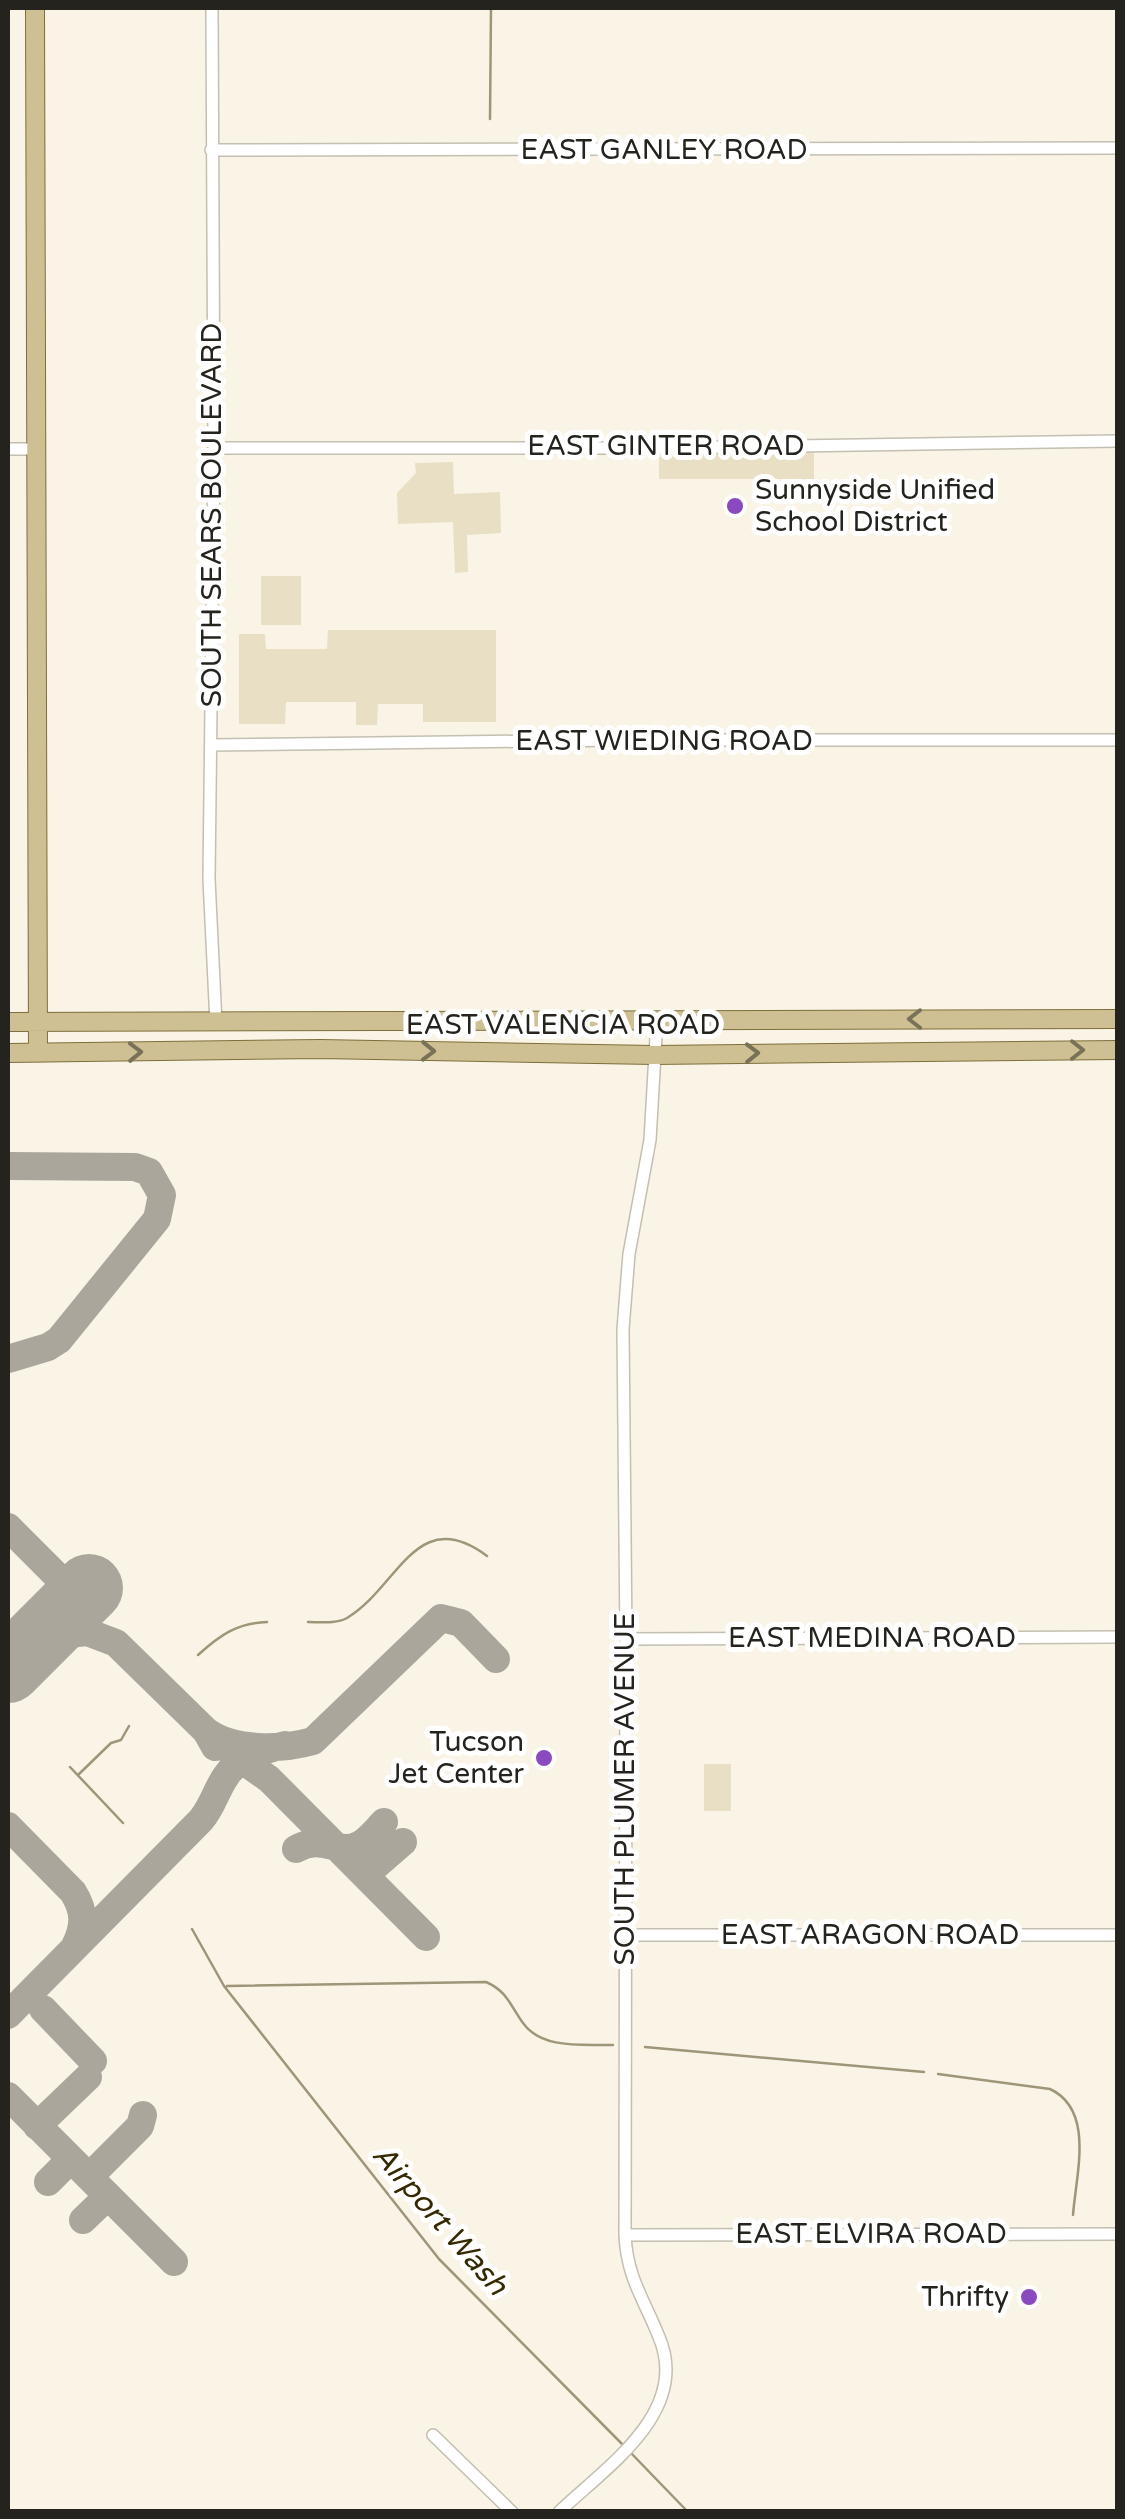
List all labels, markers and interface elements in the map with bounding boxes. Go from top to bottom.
street label: EAST GANLEY ROAD [520,133,808,167]
street label: SOUTH SEARS BOULEVARD [195,323,229,707]
street label: EAST GINTER ROAD [527,429,805,463]
place label: Sunnyside Unified School District [755,473,995,539]
marker: Sunnyside Unified School District [724,495,746,517]
street label: EAST WIEDING ROAD [515,724,813,758]
street label: EAST VALENCIA ROAD [406,1008,720,1042]
one-way arrow [907,1008,922,1030]
one-way arrow [1070,1039,1085,1061]
one-way arrow [422,1040,437,1062]
one-way arrow [128,1041,144,1063]
one-way arrow [744,1043,760,1064]
street label: SOUTH PLUMER AVENUE [608,1613,642,1965]
street label: EAST MEDINA ROAD [728,1621,1016,1655]
place label: Tucson Jet Center [388,1725,524,1791]
marker: Tucson Jet Center [533,1747,555,1769]
street label: EAST ARAGON ROAD [721,1918,1019,1952]
water label: Airport Wash [364,2137,516,2304]
street label: EAST ELVIRA ROAD [735,2217,1007,2251]
place label: Thrifty [921,2280,1009,2314]
marker: Thrifty [1018,2286,1040,2308]

